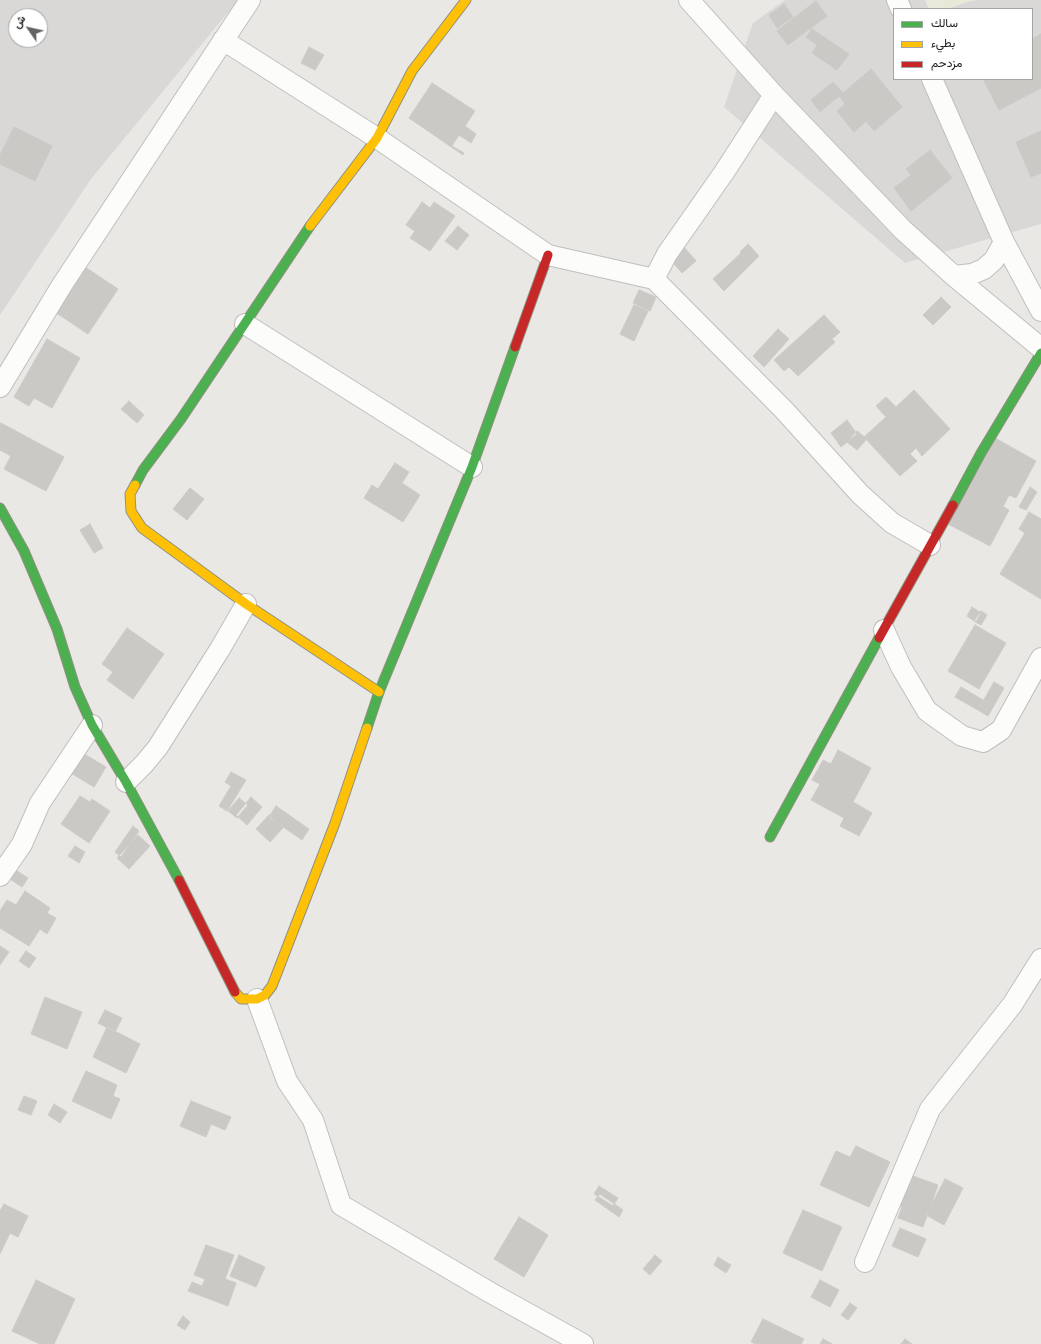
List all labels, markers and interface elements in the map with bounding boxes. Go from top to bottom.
north arrow [8,8,48,48]
legend [893,8,1033,80]
text: ش [9,12,28,31]
text: سالك [931,15,958,30]
text: بطيء [931,35,955,50]
text: مزدحم [931,55,962,70]

